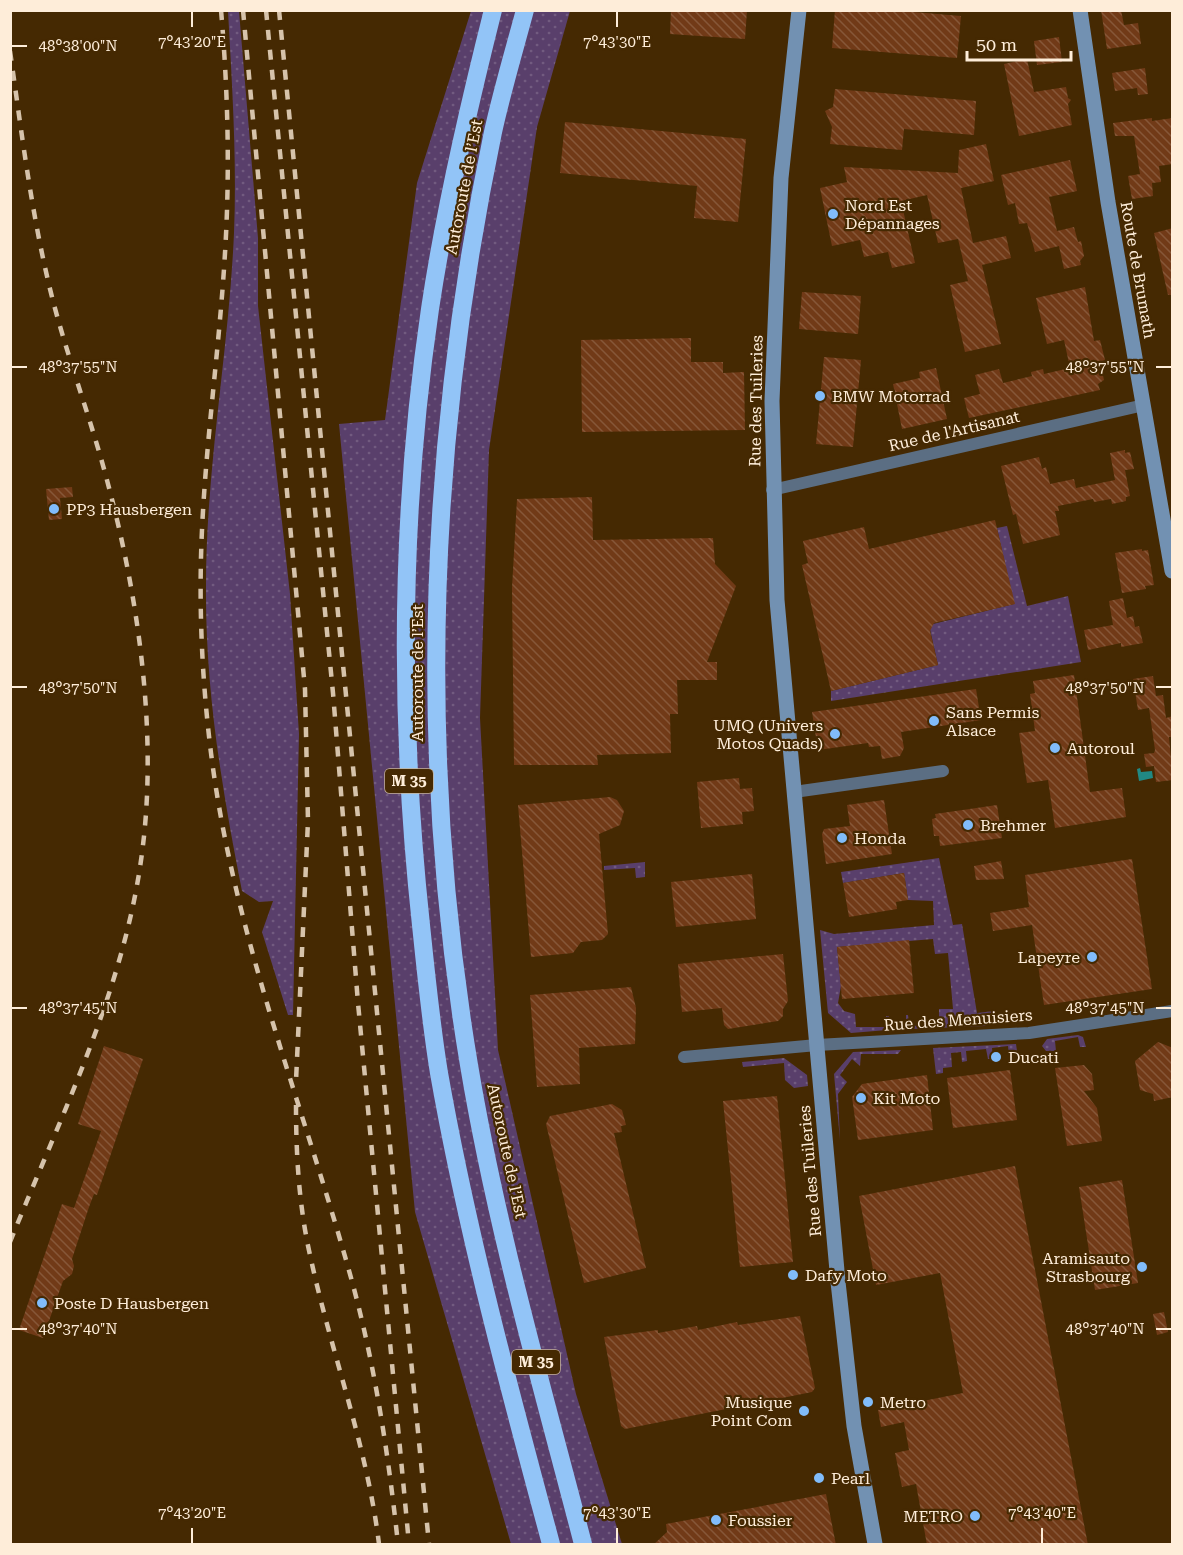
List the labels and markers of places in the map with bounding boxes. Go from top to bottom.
place label: Nord Est Dépannages [845,196,940,233]
marker: Nord Est Dépannages [826,207,840,221]
place label: BMW Motorrad [832,387,951,406]
marker: BMW Motorrad [813,389,827,403]
place label: PP3 Hausbergen [66,500,192,519]
marker: PP3 Hausbergen [47,502,61,516]
place label: Sans Permis Alsace [946,703,1040,740]
marker: Sans Permis Alsace [927,714,941,728]
place label: UMQ (Univers Motos Quads) [713,716,823,753]
marker: UMQ (Univers Motos Quads) [828,727,842,741]
place label: Autoroul [1067,739,1135,758]
marker: Autoroul [1048,741,1062,755]
place label: Brehmer [980,816,1046,835]
marker: Brehmer [961,818,975,832]
place label: Honda [854,829,907,848]
marker: Honda [835,831,849,845]
place label: Lapeyre [1018,948,1080,967]
marker: Lapeyre [1085,950,1099,964]
place label: Ducati [1008,1048,1059,1067]
marker: Ducati [989,1050,1003,1064]
place label: Kit Moto [873,1089,940,1108]
marker: Kit Moto [854,1091,868,1105]
place label: Aramisauto Strasbourg [1042,1249,1131,1286]
marker: Aramisauto Strasbourg [1135,1260,1149,1274]
place label: Dafy Moto [805,1266,887,1285]
marker: Dafy Moto [786,1268,800,1282]
place label: Poste D Hausbergen [54,1294,209,1313]
marker: Poste D Hausbergen [35,1296,49,1310]
place label: Musique Point Com [711,1393,792,1430]
place label: Metro [880,1393,926,1412]
marker: Metro [861,1395,875,1409]
marker: Musique Point Com [797,1404,811,1418]
place label: Pearl [831,1469,870,1488]
marker: Pearl [812,1471,826,1485]
place label: METRO [903,1507,963,1526]
marker: METRO [968,1509,982,1523]
place label: Foussier [728,1511,793,1530]
marker: Foussier [709,1513,723,1527]

